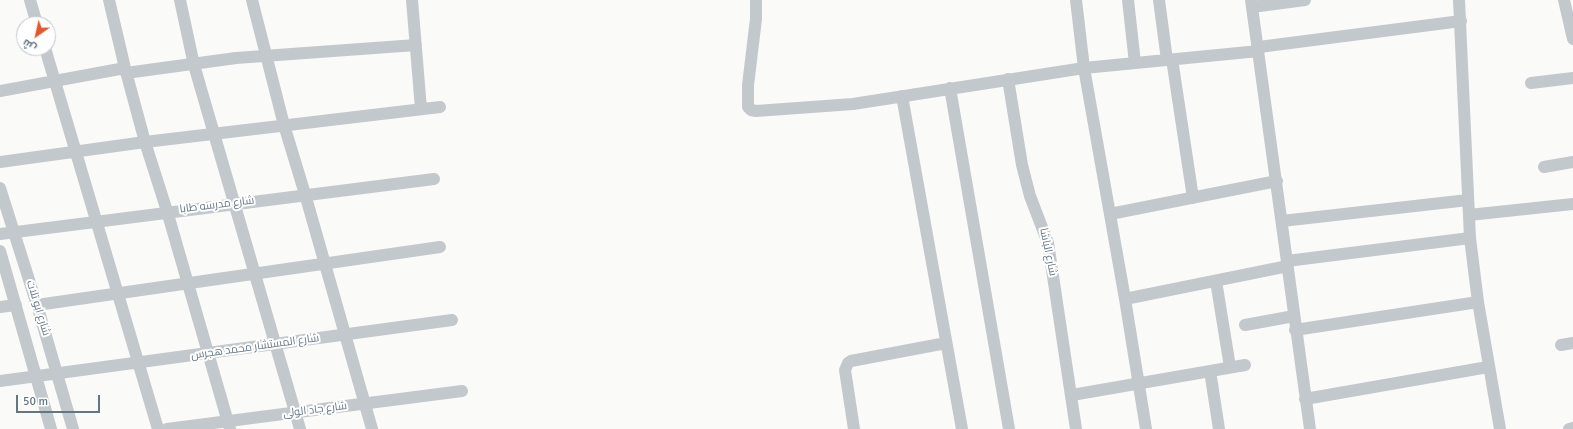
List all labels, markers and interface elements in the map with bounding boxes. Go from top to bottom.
north arrow [16,16,56,56]
text: ش [20,36,39,55]
street label: شارع مدرسه طابا [179,194,255,216]
street label: شارع الباشا [1036,227,1060,277]
street label: شارع ابو تلات [23,279,53,337]
street label: شارع المستشار محمد هجرس [190,331,320,363]
scale bar [18,387,102,413]
text: 50 m [23,394,48,409]
street label: شارع جاد الولى [282,400,348,420]

